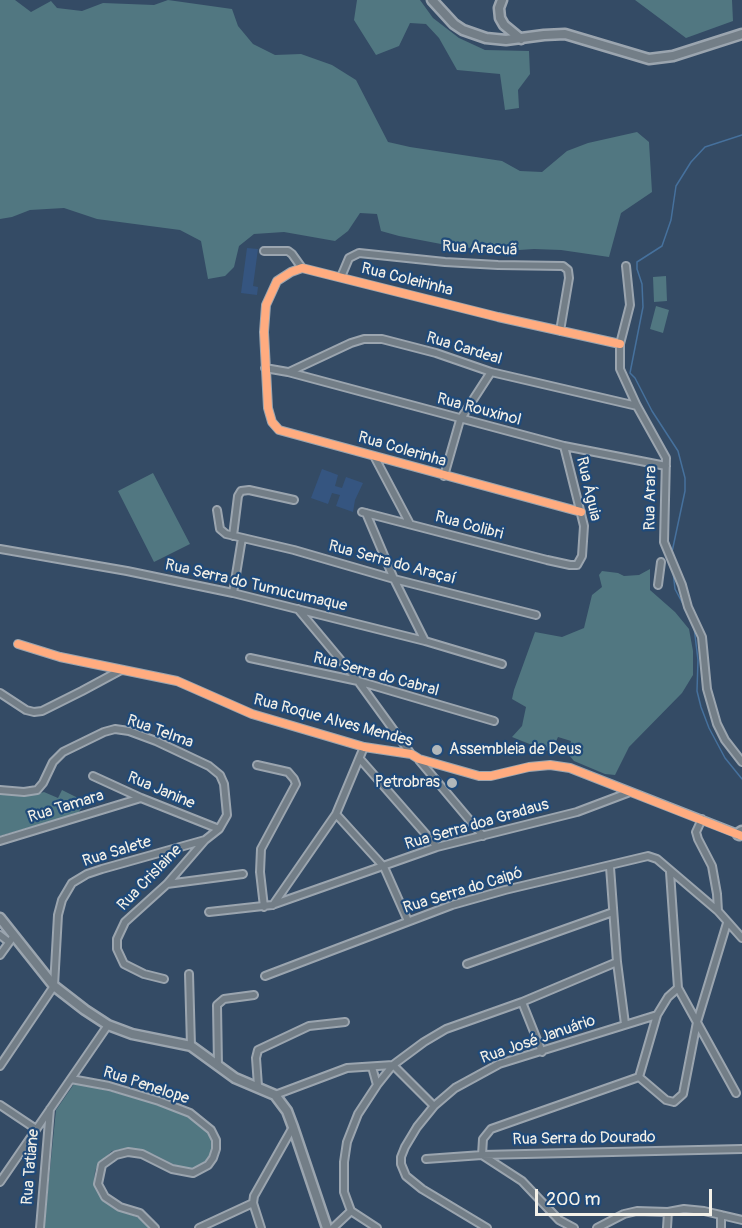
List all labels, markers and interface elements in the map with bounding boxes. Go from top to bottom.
street label: Rua Aracuã [441,237,519,261]
street label: Rua Coleirinha [359,259,455,301]
street label: Rua Cardeal [424,328,504,370]
street label: Rua Rouxinol [435,390,523,430]
street label: Rua Colerinha [356,428,448,472]
street label: Rua Águia [571,455,605,523]
street label: Rua Arara [641,465,661,531]
street label: Rua Colibri [433,508,505,544]
street label: Rua Serra do Araçaí [326,537,458,589]
street label: Rua Serra do Tumucumaque [163,556,349,616]
street label: Rua Serra do Cabral [311,649,441,701]
street label: Rua Roque Alves Mendes [251,690,415,752]
street label: Rua Telma [124,711,196,753]
place label: Assembleia de Deus [449,740,581,760]
marker: Assembleia de Deus [430,743,444,757]
street label: Rua Janine [124,768,198,814]
place label: Petrobras [375,773,440,793]
marker: Petrobras [445,776,459,790]
street label: Rua Tamara [26,786,106,828]
street label: Rua Serra doa Gradaus [403,795,551,855]
street label: Rua Salete [80,832,154,872]
street label: Rua Crislaine [114,841,186,915]
street label: Rua Serra do Caipó [401,864,525,918]
street label: Rua José Januário [478,1011,598,1069]
street label: Rua Penelope [100,1063,192,1109]
street label: Rua Tatiane [18,1128,44,1206]
street label: Rua Serra do Dourado [512,1128,656,1150]
scale bar [538,1177,715,1215]
text: 200 m [546,1188,601,1211]

